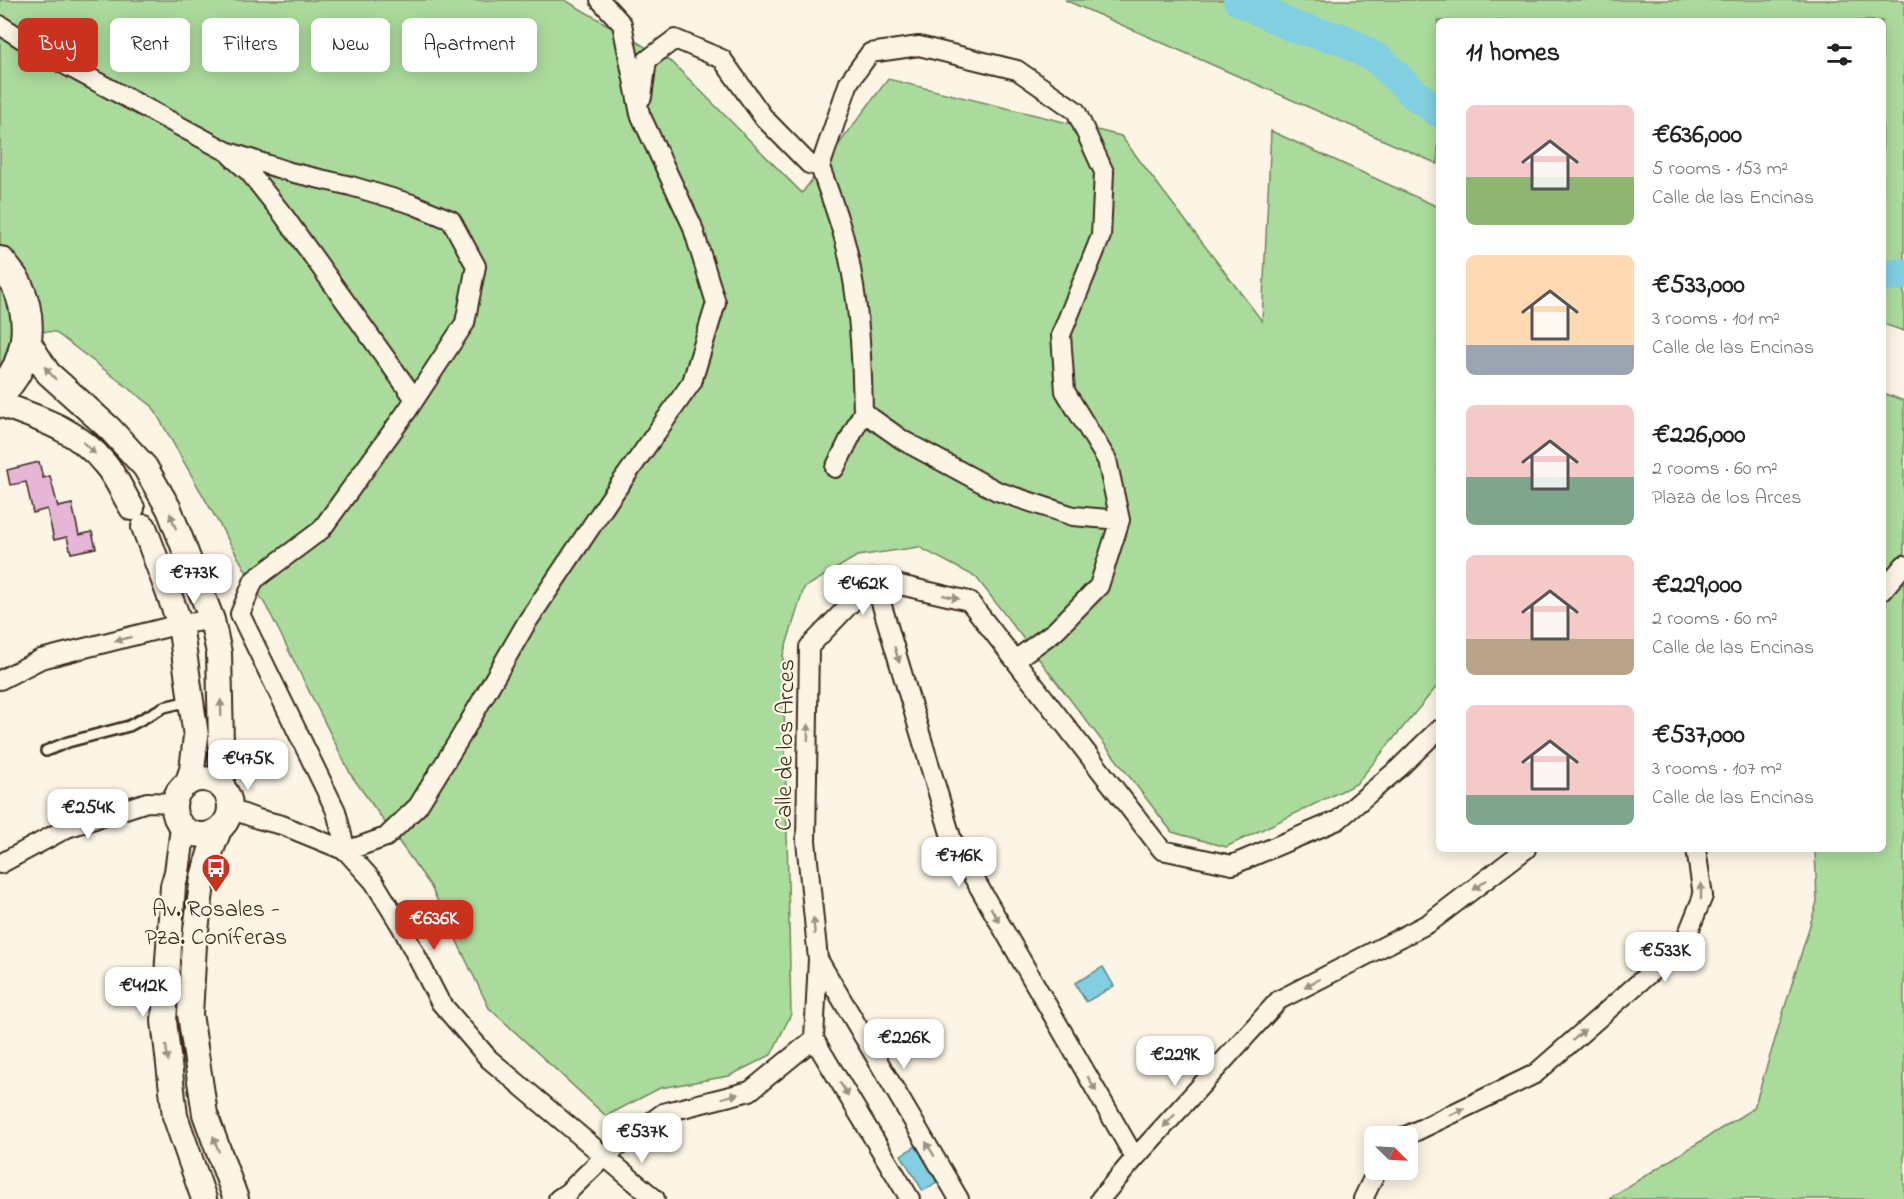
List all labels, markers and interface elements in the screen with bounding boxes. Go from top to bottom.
chip: Buy [18,18,98,72]
chip: Rent [110,18,190,72]
chip: Filters [202,18,299,72]
chip: New [311,18,390,72]
chip: Apartment [402,18,537,72]
text: 11 homes [1466,35,1560,73]
icon: filters [1823,38,1856,71]
text: €636,000 [1652,117,1742,155]
icon: home [1514,129,1586,201]
text: 5 rooms · 153 m² [1652,155,1788,184]
text: Calle de las Encinas [1652,184,1814,213]
text: €533,000 [1652,267,1745,305]
icon: home [1514,279,1586,351]
text: 3 rooms · 101 m² [1652,305,1780,334]
text: Calle de las Encinas [1652,334,1814,363]
one-way arrow [44,366,57,381]
text: €226,000 [1652,417,1746,455]
icon: home [1514,429,1586,501]
one-way arrow [81,441,96,454]
text: 2 rooms · 60 m² [1652,455,1778,484]
text: Plaza de los Arces [1652,484,1801,513]
one-way arrow [168,512,178,530]
pin: €773K [152,554,236,605]
text: €773K [170,559,218,588]
pin: €462K [821,565,905,616]
text: €229,000 [1652,567,1742,605]
text: €462K [838,570,888,599]
icon: home [1514,579,1586,651]
one-way arrow [942,593,961,602]
text: 2 rooms · 60 m² [1652,605,1778,634]
one-way arrow [114,634,133,644]
text: Calle de las Encinas [1652,634,1814,663]
one-way arrow [893,646,902,664]
street label: Calle de los Arces [768,659,805,831]
one-way arrow [216,698,226,717]
text: €537,000 [1652,717,1745,755]
one-way arrow [803,722,812,741]
icon: home [1514,729,1586,801]
pin: €475K [206,740,290,791]
text: €475K [222,745,274,774]
text: 3 rooms · 107 m² [1652,755,1782,784]
text: Calle de las Encinas [1652,784,1814,813]
pin: €254K [46,789,130,840]
text: €254K [61,794,115,823]
pin: €716K [917,837,1001,888]
text: €716K [935,842,983,871]
bus stop icon: Av. Rosales - Pza. Coníferas [200,852,232,894]
one-way arrow [1472,878,1487,890]
one-way arrow [1696,882,1706,901]
place label: Av. Rosales - Pza. Coníferas [145,893,287,956]
pin: €636K [392,900,476,951]
text: €636K [409,905,459,934]
one-way arrow [990,906,1000,923]
one-way arrow [809,917,819,936]
pin: €533K [1623,932,1707,983]
text: €533K [1639,937,1691,966]
pin: €412K [101,967,185,1018]
text: €412K [119,972,167,1001]
one-way arrow [1303,978,1320,988]
pin: €226K [862,1019,946,1070]
text: €226K [878,1024,930,1053]
one-way arrow [1571,1029,1586,1042]
pin: €229K [1133,1036,1217,1087]
text: €229K [1150,1041,1200,1070]
one-way arrow [163,1043,172,1062]
one-way arrow [1087,1076,1097,1093]
one-way arrow [839,1081,849,1098]
one-way arrow [721,1091,740,1101]
one-way arrow [1448,1107,1465,1116]
pin: €537K [600,1113,684,1164]
one-way arrow [1162,1113,1176,1128]
text: €537K [616,1118,668,1147]
north arrow [1364,1126,1418,1180]
map controls [1364,1126,1418,1180]
one-way arrow [211,1135,220,1153]
one-way arrow [924,1141,935,1157]

